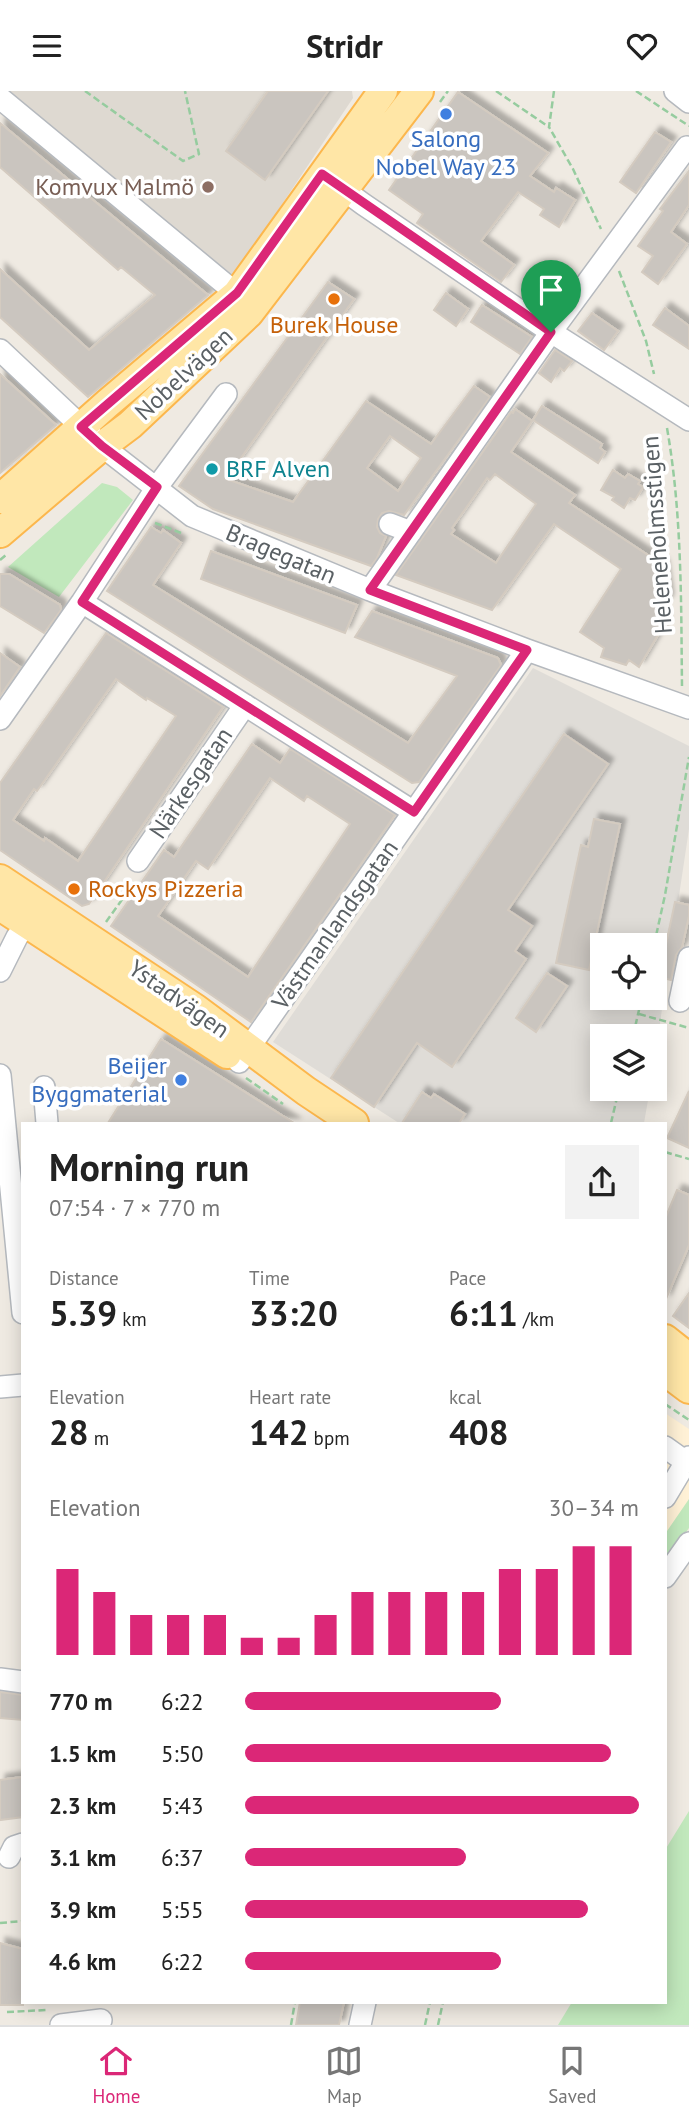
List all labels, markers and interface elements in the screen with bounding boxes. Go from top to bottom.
text: Stridr [306,25,383,67]
icon: menu [28,27,66,65]
icon: heart [623,27,661,65]
marker: Salong Nobel Way 23 [438,106,454,122]
place label: Salong Nobel Way 23 [376,123,516,182]
place label: Komvux Malmö [35,171,194,202]
marker: Komvux Malmö [200,179,216,195]
pin [521,260,581,332]
icon: arrive [532,271,570,309]
marker: Burek House [326,291,342,307]
place label: Burek House [270,309,398,340]
street label: Nobelvägen [128,320,239,427]
street label: Heleneholmsstigen [634,435,679,635]
place label: BRF Alven [226,453,330,484]
marker: BRF Alven [204,461,220,477]
street label: Bragegatan [221,516,341,591]
street label: Närkesgatan [142,721,239,844]
street label: Västmanlandsgatan [264,834,405,1016]
place label: Rockys Pizzeria [88,873,243,904]
marker: Rockys Pizzeria [66,881,82,897]
map controls [590,933,667,1101]
button: locate [590,933,667,1010]
street label: Ystadvägen [123,953,236,1045]
button: layers [590,1024,667,1101]
place label: Beijer Byggmaterial [31,1050,167,1109]
marker: Beijer Byggmaterial [173,1072,189,1088]
text: Morning run [49,1142,249,1191]
button: share [565,1145,639,1219]
text: 07:54 · 7 × 770 m [49,1193,220,1222]
text: Distance [49,1266,119,1290]
text: Time [249,1266,290,1290]
text: Pace [449,1266,486,1290]
text: 5.39 [49,1290,117,1336]
text: 33:20 [249,1290,338,1336]
text: 6:11 [449,1290,518,1336]
text: km [117,1307,147,1331]
text: /km [518,1307,554,1331]
text: Elevation [49,1385,125,1409]
text: Heart rate [249,1385,331,1409]
text: kcal [449,1385,481,1409]
text: 28 [49,1409,89,1455]
text: 142 [249,1409,309,1455]
text: 408 [449,1409,509,1455]
text: m [89,1426,109,1450]
text: bpm [309,1426,350,1450]
text: Elevation [49,1493,141,1522]
text: 30–34 m [549,1493,639,1522]
text: 770 m [49,1687,112,1716]
text: 6:22 [161,1687,204,1716]
text: 1.5 km [49,1739,116,1768]
text: 5:50 [161,1739,204,1768]
text: 2.3 km [49,1791,116,1820]
text: 5:43 [161,1791,204,1820]
text: 3.1 km [49,1843,116,1872]
text: 6:37 [161,1843,204,1872]
text: 3.9 km [49,1895,116,1924]
text: 5:55 [161,1895,204,1924]
text: 4.6 km [49,1947,116,1976]
text: 6:22 [161,1947,204,1976]
tab: Home [92,2042,140,2108]
tab: Map [325,2042,363,2108]
tab: Saved [548,2042,597,2108]

